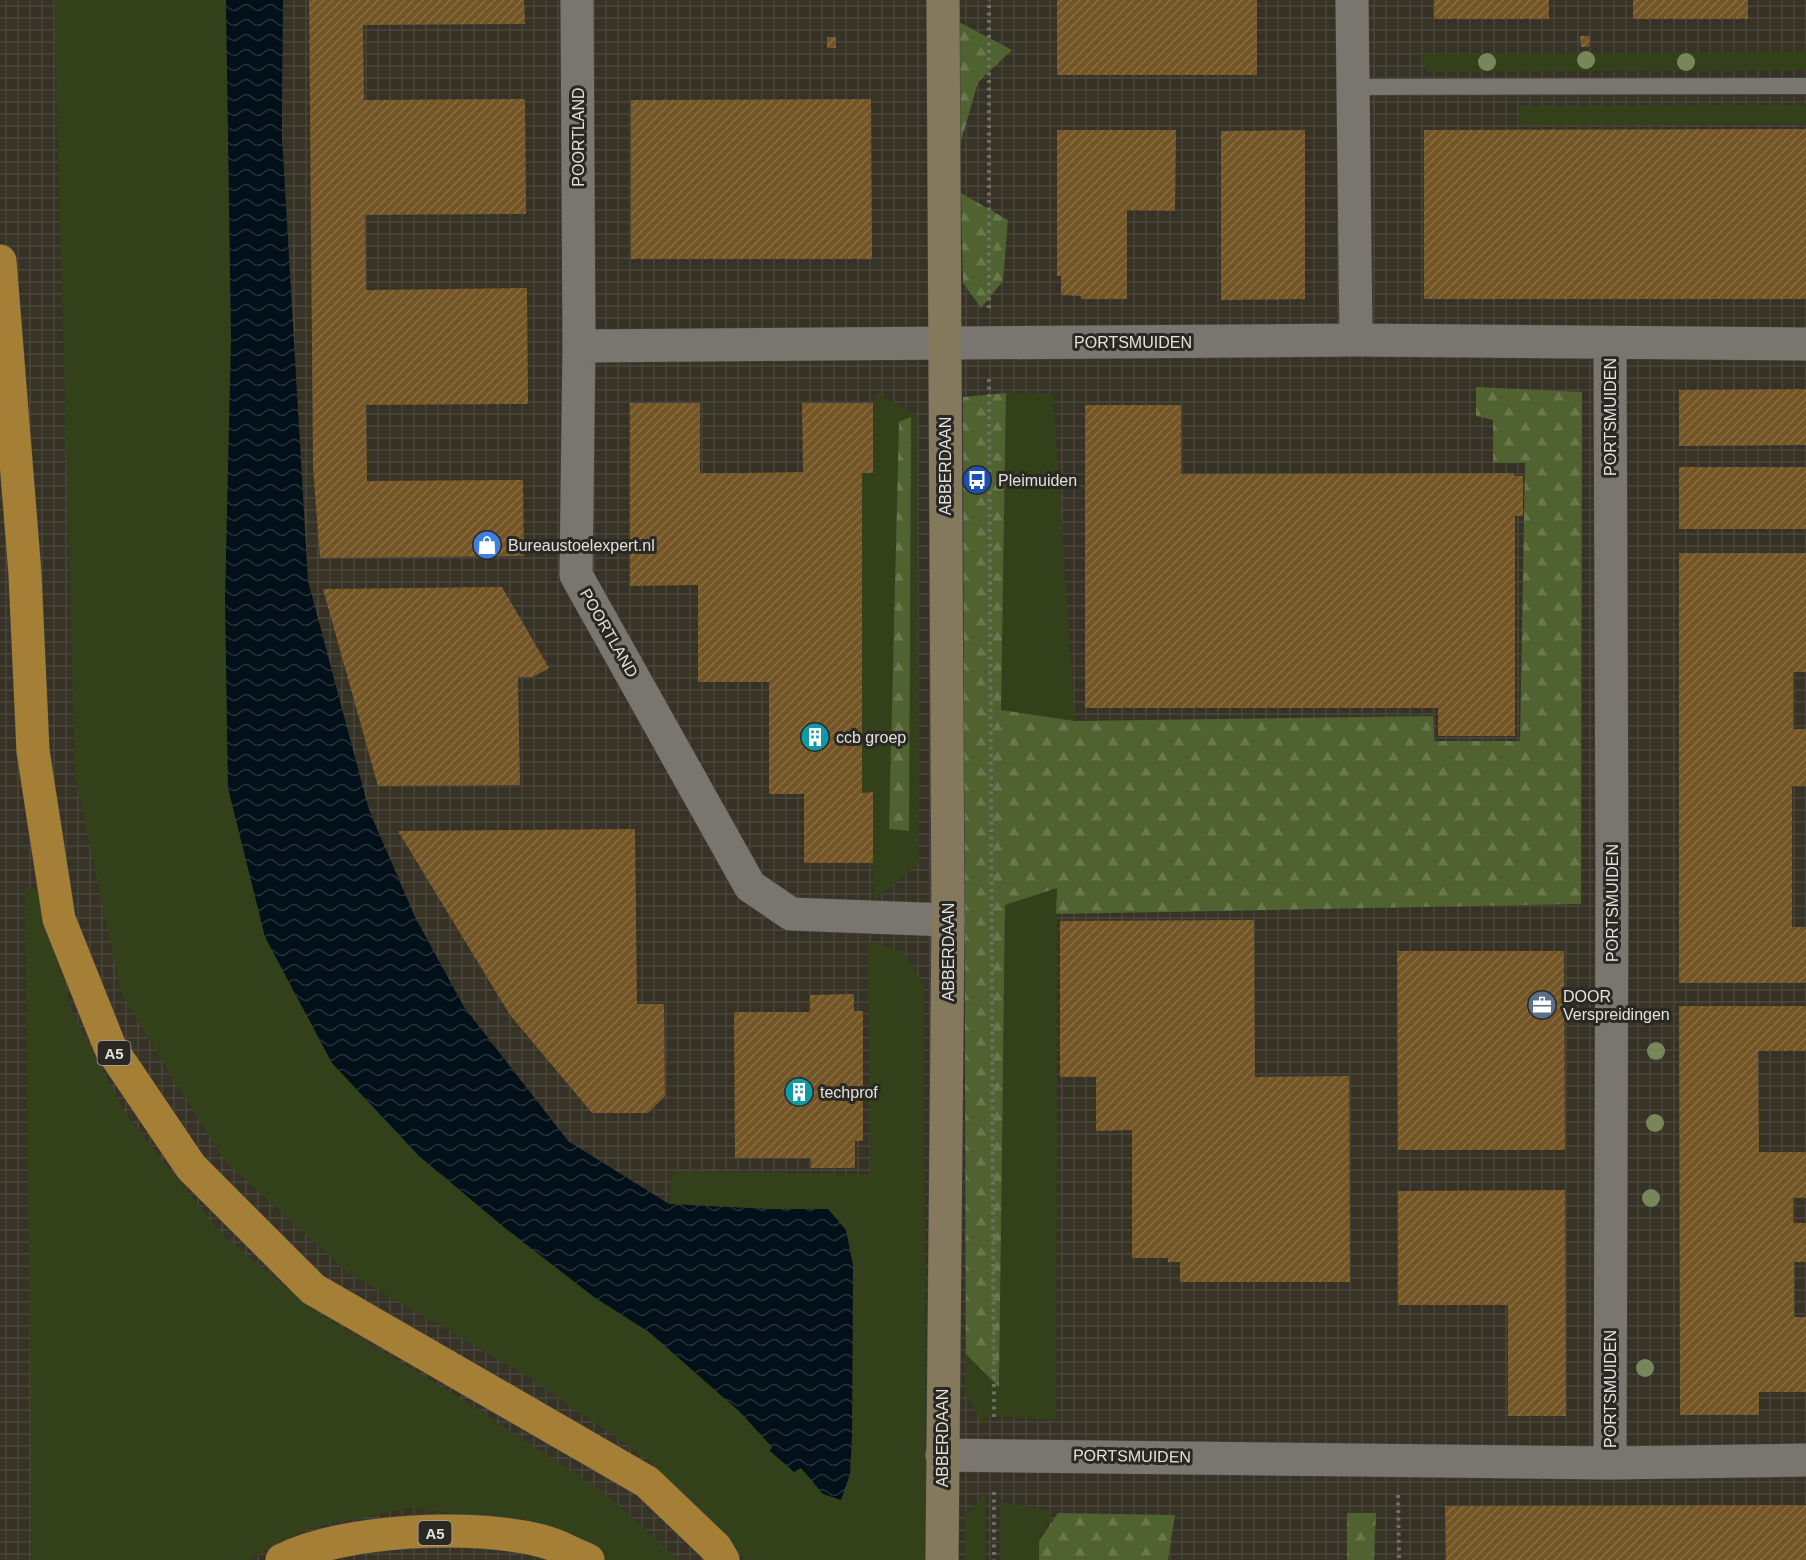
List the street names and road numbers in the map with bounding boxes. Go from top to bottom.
street label: POORTLAND [570,87,587,187]
street label: PORTSMUIDEN [1074,334,1192,351]
street label: PORTSMUIDEN [1602,358,1619,476]
street label: ABBERDAAN [937,417,954,515]
street label: POORTLAND [577,586,641,680]
street label: PORTSMUIDEN [1604,844,1621,962]
street label: ABBERDAAN [940,903,957,1001]
road number: A5 [98,1041,130,1065]
street label: PORTSMUIDEN [1602,1330,1619,1448]
street label: ABBERDAAN [934,1389,951,1487]
street label: PORTSMUIDEN [1073,1446,1191,1466]
road number: A5 [418,1521,452,1545]

